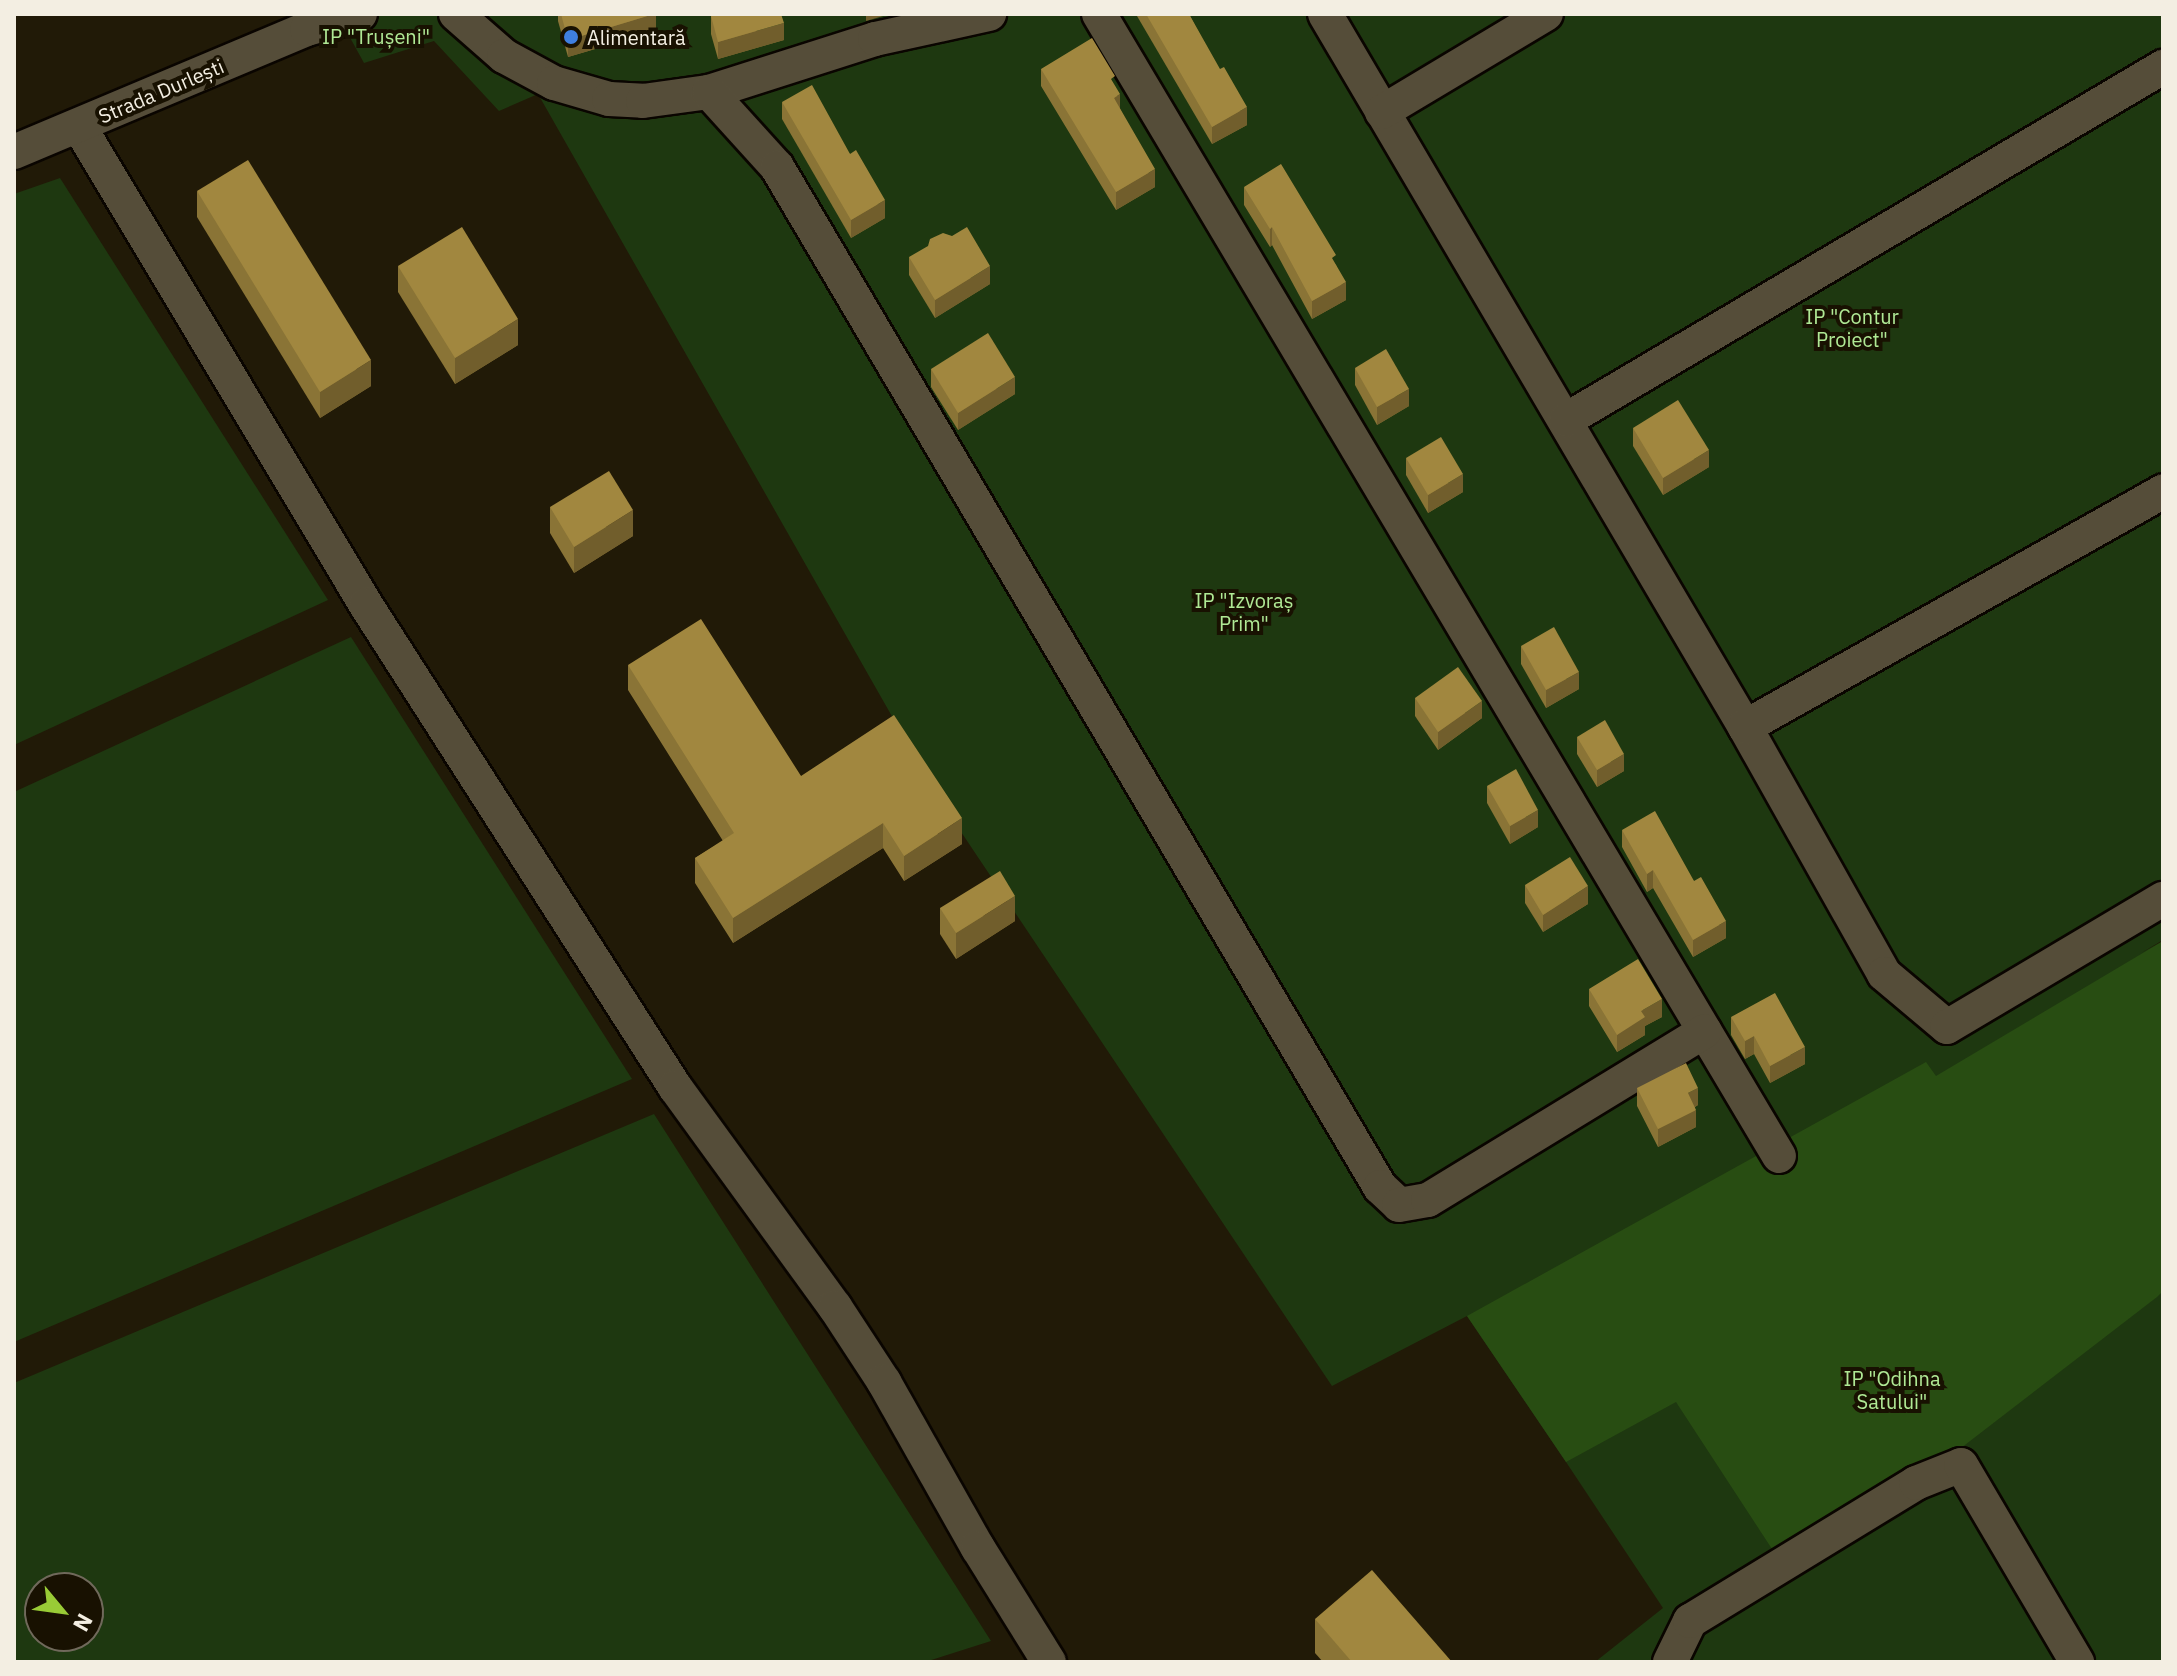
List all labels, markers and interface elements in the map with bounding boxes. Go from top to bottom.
park label: IP "Trușeni" [322,24,430,48]
place label: Alimentară [587,25,686,49]
marker: Alimentară [562,28,580,46]
street label: Strada Durlești [95,54,227,128]
park label: IP "Contur Proiect" [1805,304,1899,351]
park label: IP "Izvoraș Prim" [1194,588,1294,635]
park label: IP "Odihna Satului" [1843,1367,1941,1414]
north arrow [24,1572,104,1652]
text: N [67,1609,100,1637]

